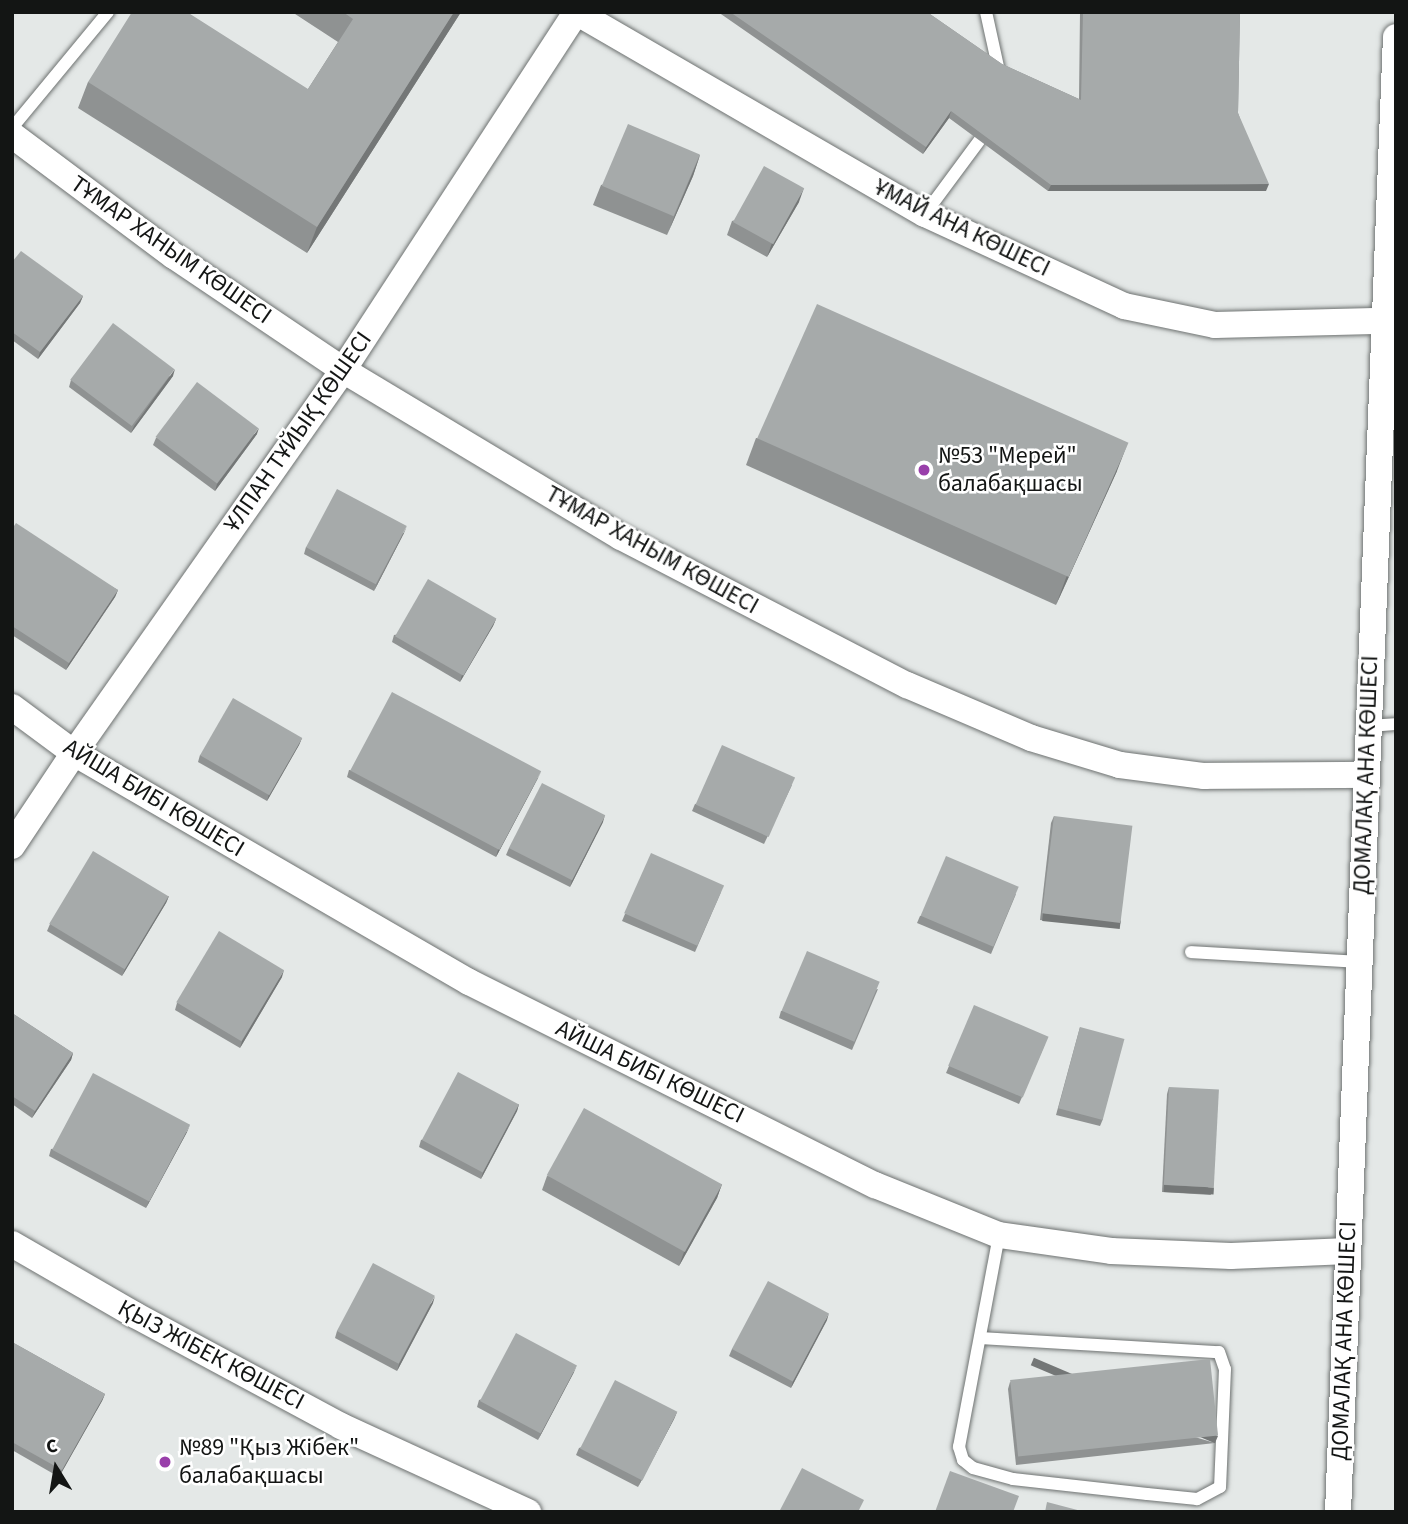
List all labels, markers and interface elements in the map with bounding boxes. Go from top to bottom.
street label: ТҰМАР ХАНЫМ КӨШЕСІ [65,170,277,330]
street label: ҰМАЙ АНА КӨШЕСІ [869,173,1055,283]
street label: ҰЛПАН ТҰЙЫҚ КӨШЕСІ [218,326,378,538]
place label: №53 "Мерей" балабақшасы [938,442,1083,498]
marker: №53 "Мерей" балабақшасы [916,462,932,478]
street label: ТҰМАР ХАНЫМ КӨШЕСІ [541,479,763,621]
street label: ДОМАЛАҚ АНА КӨШЕСІ [1347,655,1385,895]
street label: АЙША БИБІ КӨШЕСІ [58,733,250,863]
street label: АЙША БИБІ КӨШЕСІ [551,1014,749,1130]
street label: ДОМАЛАҚ АНА КӨШЕСІ [1325,1221,1363,1461]
street label: ҚЫЗ ЖІБЕК КӨШЕСІ [113,1294,309,1416]
north arrow [21,1433,91,1503]
text: С [44,1433,60,1461]
place label: №89 "Қыз Жібек" балабақшасы [179,1434,359,1490]
marker: №89 "Қыз Жібек" балабақшасы [157,1454,173,1470]

